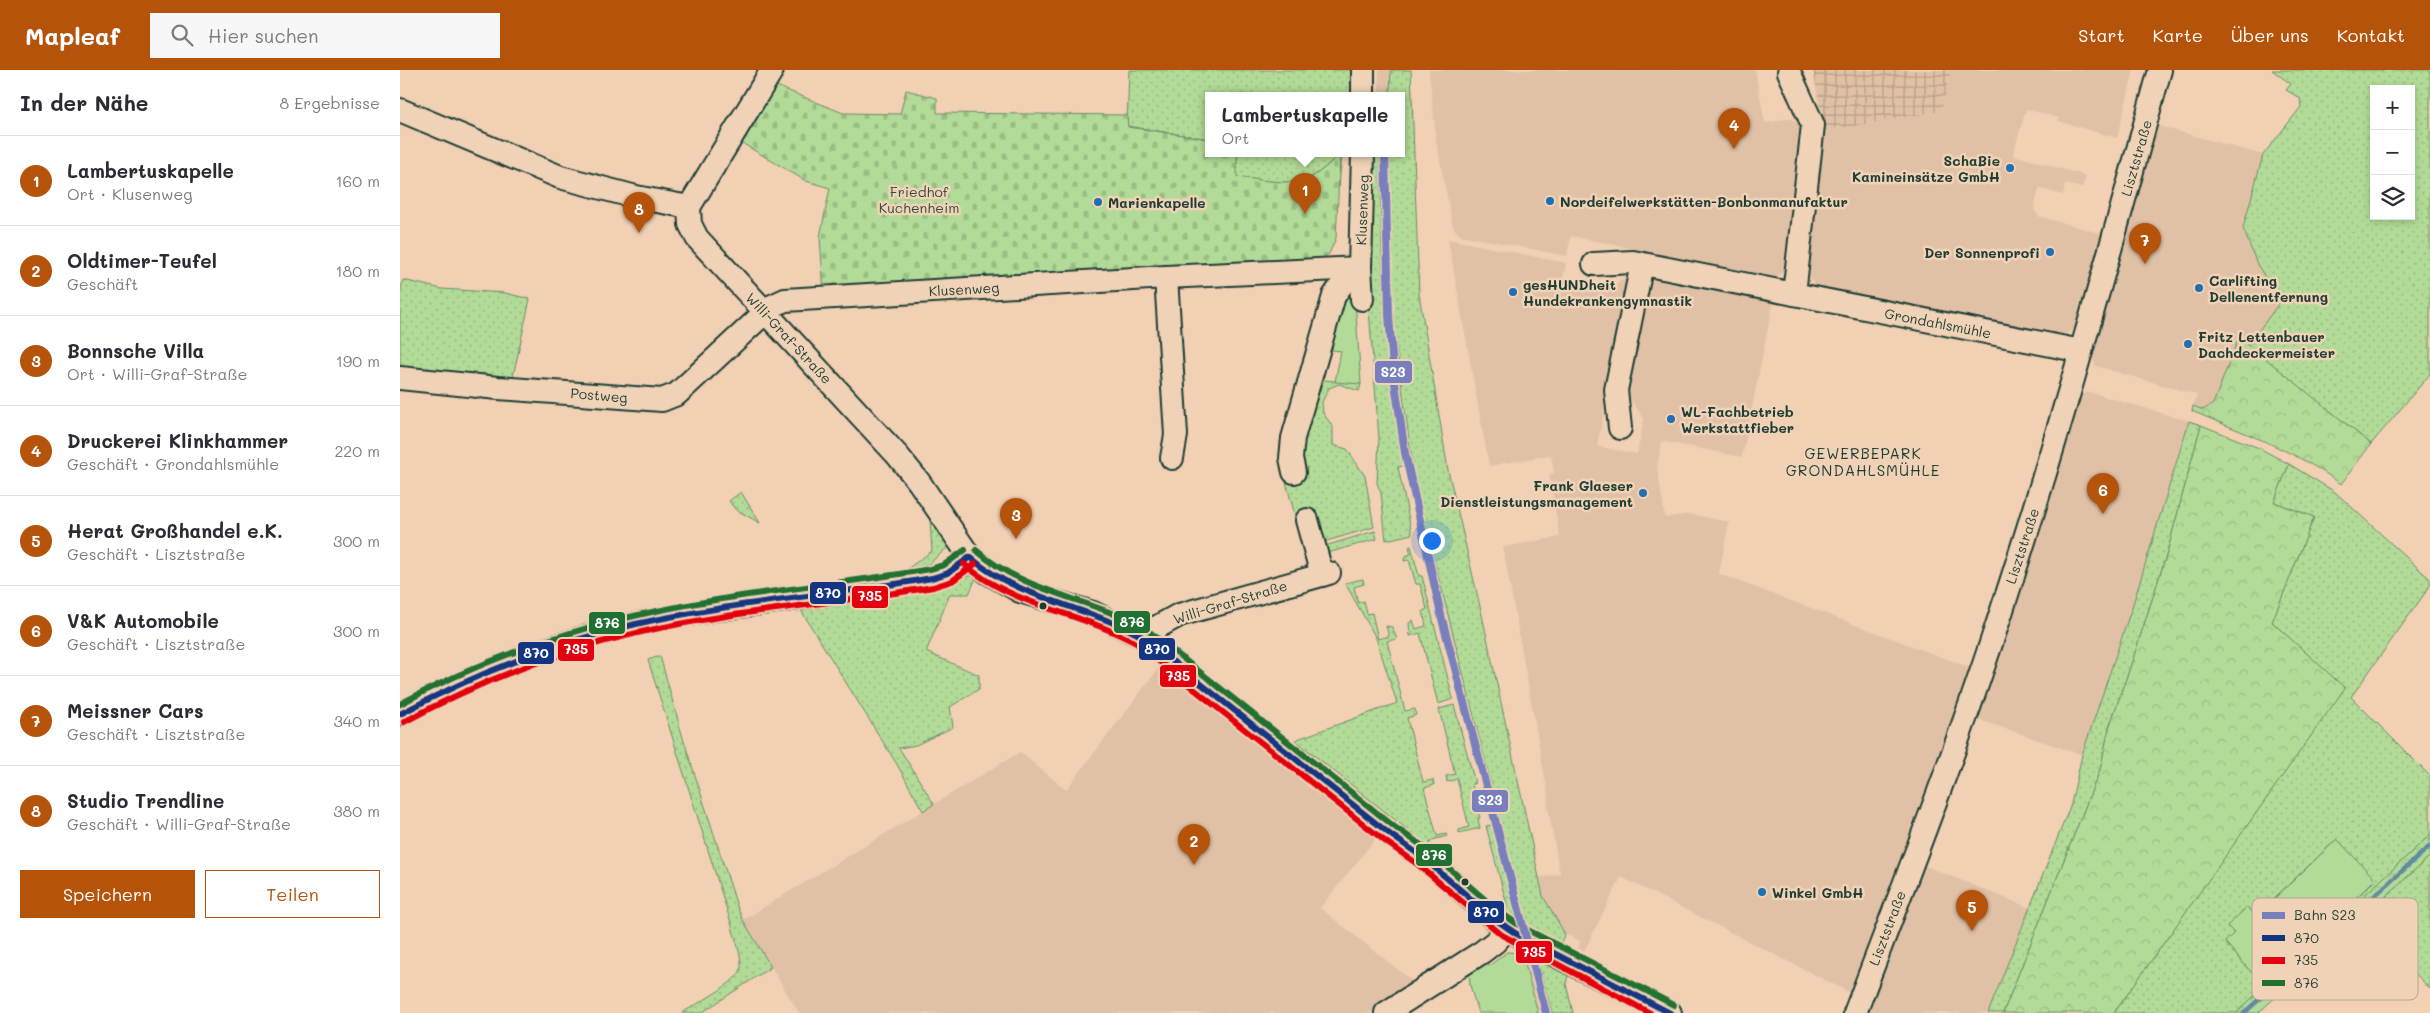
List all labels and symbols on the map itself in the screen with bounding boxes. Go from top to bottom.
pin: 4 [1718,108,1750,149]
street label: Lisztstraße [2116,118,2156,198]
place label: SchaBie Kamineinsätze GmbH [1852,151,2000,186]
marker: SchaBie Kamineinsätze GmbH [2004,162,2016,174]
pin: 1 [1289,173,1321,214]
street label: Klusenweg [1351,174,1373,246]
park label: Friedhof Kuchenheim [879,182,959,217]
pin: 8 [623,192,655,233]
place label: Nordeifelwerkstätten-Bonbonmanufaktur [1560,192,1848,211]
place label: Marienkapelle [1108,193,1206,212]
marker: Nordeifelwerkstätten-Bonbonmanufaktur [1544,195,1556,207]
marker: Marienkapelle [1092,196,1104,208]
pin: 7 [2129,223,2161,264]
place label: Der Sonnenprofi [1924,243,2040,262]
marker: Der Sonnenprofi [2044,246,2056,258]
place label: Carlifting Dellenentfernung [2209,271,2328,306]
place label: gesHUNDheit Hundekrankengymnastik [1523,275,1692,310]
street label: Klusenweg [928,278,1000,300]
marker: Carlifting Dellenentfernung [2193,282,2205,294]
marker: gesHUNDheit Hundekrankengymnastik [1507,286,1519,298]
street label: Willi-Graf-Straße [742,288,836,388]
street label: Grondahlsmühle [1883,303,1993,343]
place label: Fritz Lettenbauer Dachdeckermeister [2198,327,2335,362]
marker: Fritz Lettenbauer Dachdeckermeister [2182,338,2194,350]
line badge: S23 [1374,360,1413,384]
text: S23 [1381,362,1406,381]
street label: Postweg [570,383,628,407]
place label: WL-Fachbetrieb Werkstattfieber [1681,402,1794,437]
marker: WL-Fachbetrieb Werkstattfieber [1665,413,1677,425]
district label: GEWERBEPARK GRONDAHLSMÜHLE [1786,443,1940,480]
pin: 6 [2087,473,2119,514]
place label: Frank Glaeser Dienstleistungsmanagement [1440,476,1633,511]
marker: Frank Glaeser Dienstleistungsmanagement [1637,487,1649,499]
pin: 3 [1000,498,1032,539]
street label: Lisztstraße [2001,506,2043,586]
your location [1419,528,1445,554]
street label: Willi-Graf-Straße [1171,576,1289,628]
line badge: 870 [809,581,847,605]
text: 870 [815,583,841,602]
line badge: 735 [851,585,889,609]
text: 735 [858,586,882,605]
unlabelled marker [1038,601,1048,611]
line badge: 876 [1113,610,1151,634]
line badge: 876 [588,611,626,635]
text: 876 [1120,612,1144,631]
text: 876 [595,613,619,632]
line badge: 870 [1138,637,1176,661]
line badge: 735 [557,638,595,662]
text: 735 [564,639,588,658]
text: 870 [1144,639,1170,658]
line badge: 870 [517,641,555,665]
text: 870 [523,643,549,662]
line badge: 735 [1159,664,1197,688]
text: 735 [1166,666,1190,685]
line badge: S23 [1471,789,1509,813]
text: S23 [1478,790,1503,809]
pin: 2 [1178,824,1210,865]
line badge: 876 [1415,843,1453,867]
text: 876 [1422,845,1446,864]
unlabelled marker [1460,877,1470,887]
place label: Winkel GmbH [1772,883,1863,902]
marker: Winkel GmbH [1756,886,1768,898]
street label: Lisztstraße [1864,888,1910,968]
pin: 5 [1956,890,1988,931]
legend [2252,898,2418,1000]
line badge: 870 [1467,900,1505,924]
text: 870 [1473,902,1499,921]
text: Bahn S23 [2294,905,2355,924]
text: 870 [2294,928,2319,947]
line badge: 735 [1515,940,1553,964]
text: 735 [1522,942,1546,961]
text: 735 [2294,950,2318,969]
text: 876 [2294,973,2319,992]

